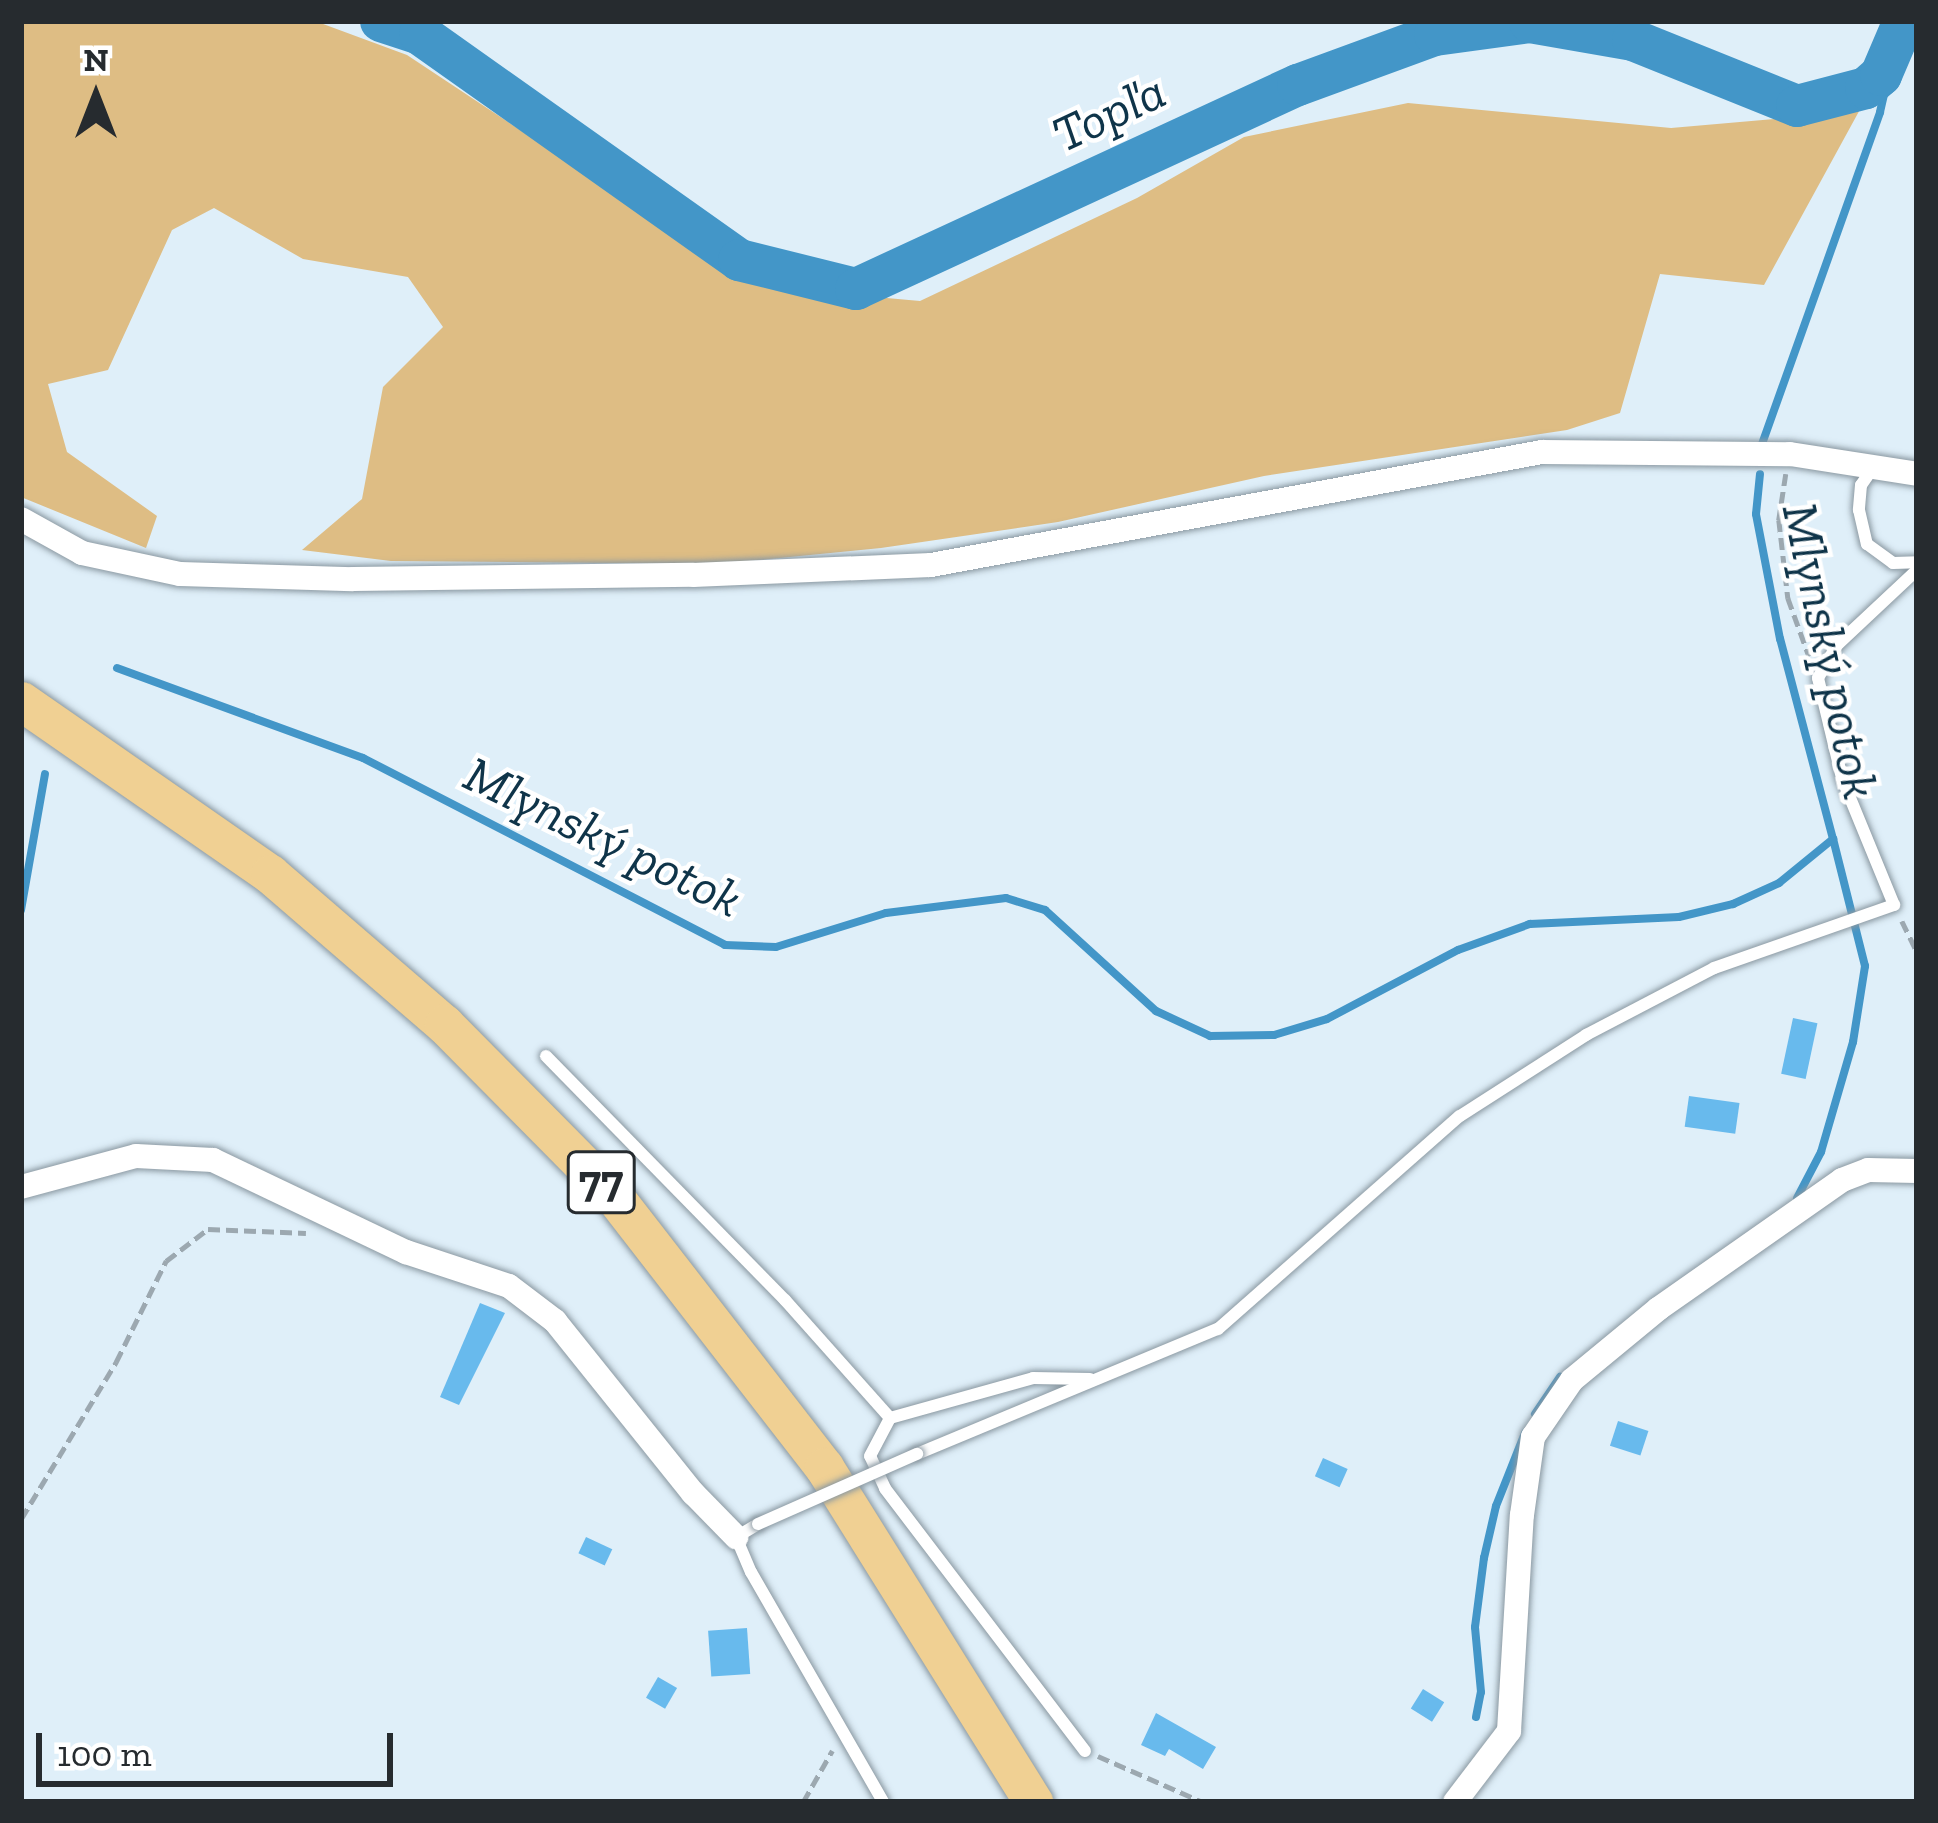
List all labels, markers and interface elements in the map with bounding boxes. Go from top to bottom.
north arrow [36,36,156,156]
text: N [83,40,109,79]
water label: Topľa [1043,60,1175,166]
water label: Mlynský potok [1769,498,1891,804]
water label: Mlynský potok [454,744,752,930]
road number: 77 [565,1143,637,1221]
scale bar [42,1709,399,1783]
text: 100 m [57,1732,152,1775]

